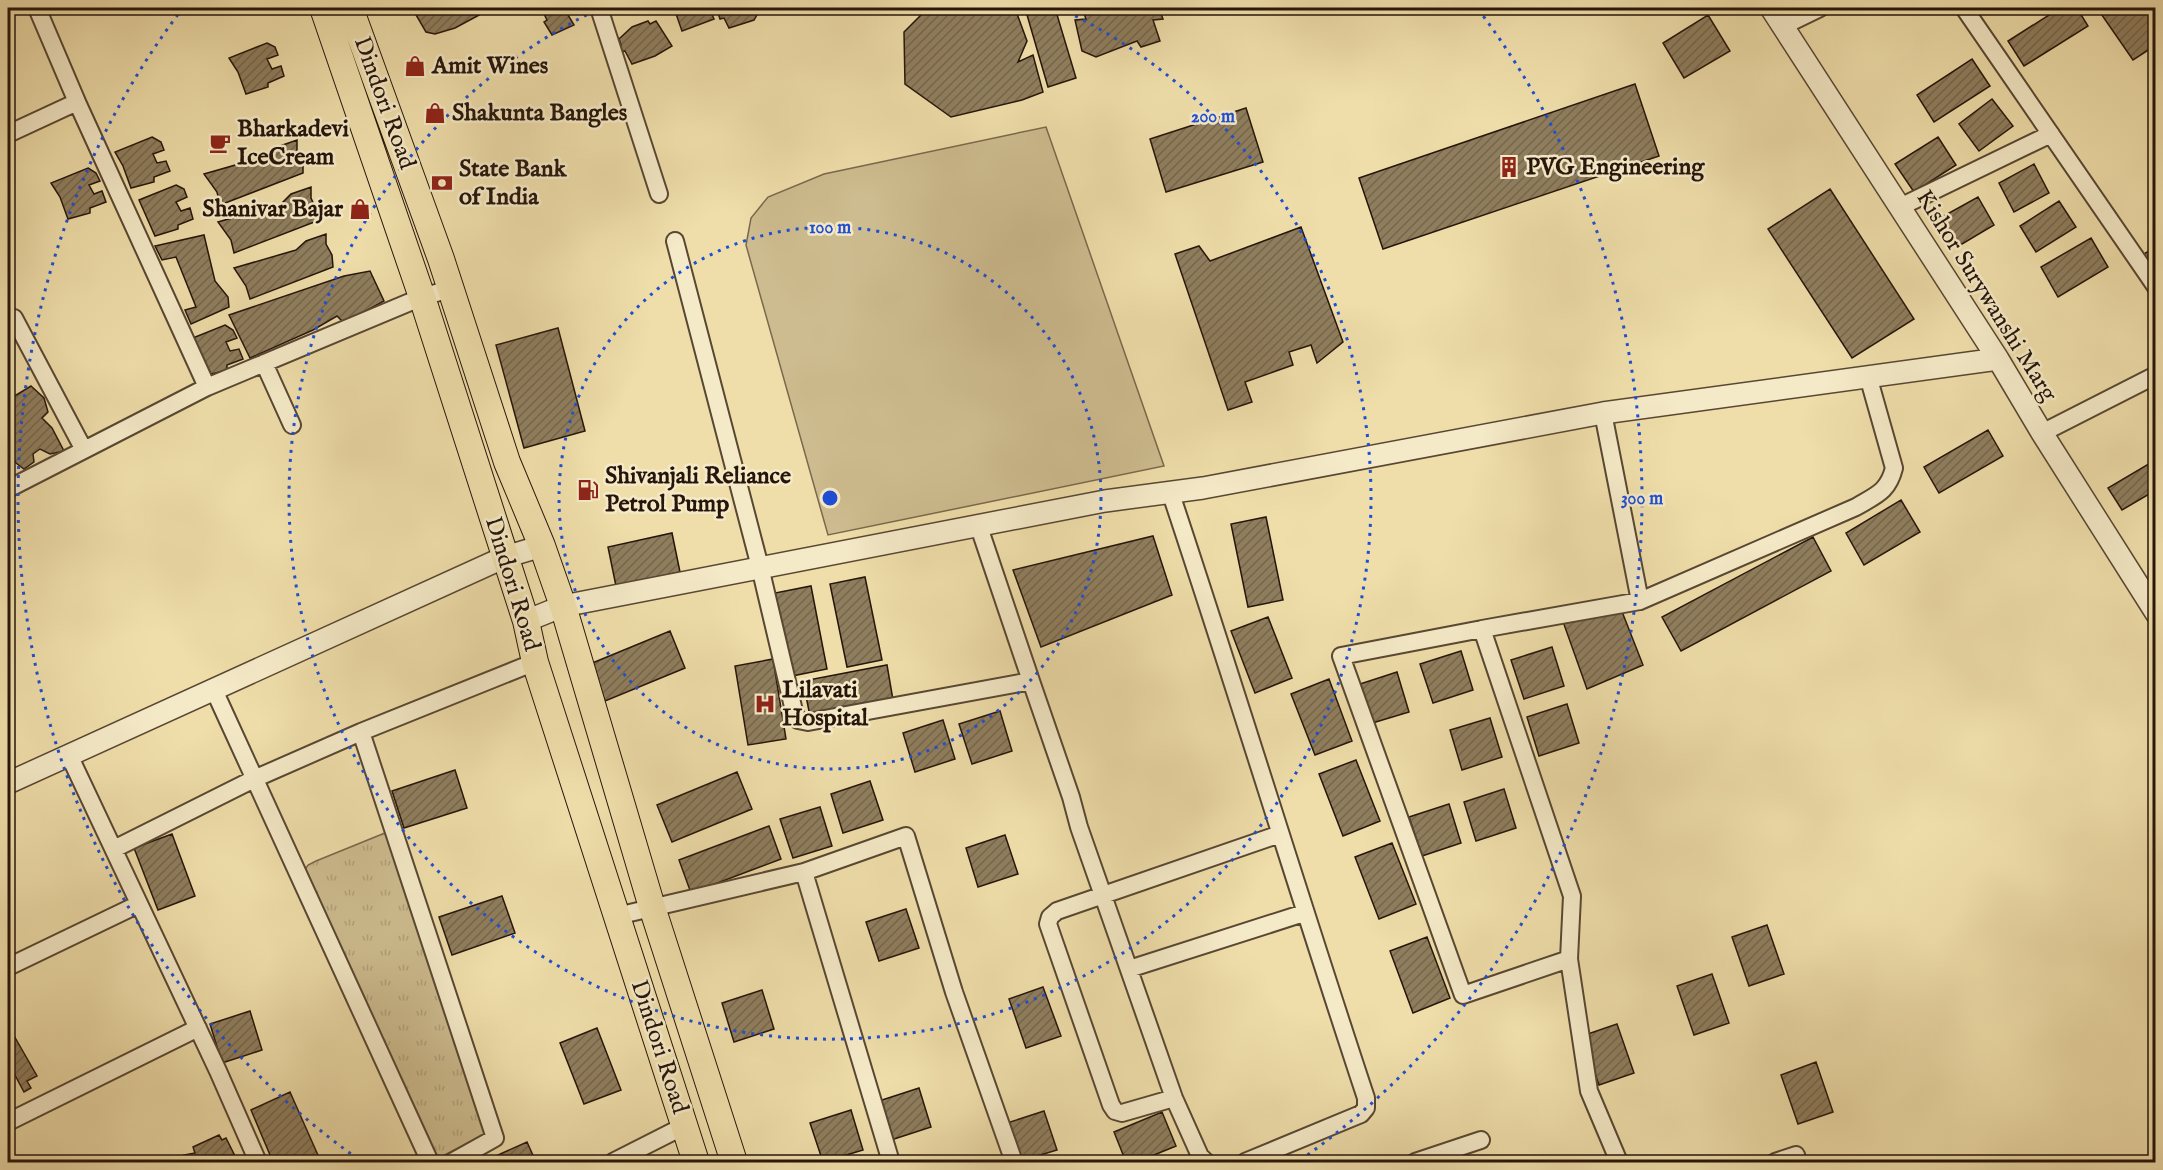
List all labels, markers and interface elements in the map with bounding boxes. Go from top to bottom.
street label: Dindori Road [346,32,422,174]
place label: Amit Wines [431,51,549,82]
shop icon: Amit Wines [403,54,427,78]
place label: Shakunta Bangles [452,98,628,129]
shop icon: Shakunta Bangles [423,101,447,125]
text: 200 m [1191,106,1235,129]
place label: Bharkadevi IceCream [237,114,349,173]
cafe icon: Bharkadevi IceCream [208,131,232,155]
place label: PVG Engineering [1526,152,1705,183]
place label: State Bank of India [459,154,567,213]
building icon: PVG Engineering [1497,155,1521,179]
bank icon: State Bank of India [430,171,454,195]
street label: Kishor Surywanshi Marg [1908,184,2064,408]
place label: Shanivar Bajar [202,194,343,225]
shop icon: Shanivar Bajar [348,197,372,221]
text: 100 m [809,217,851,240]
place label: Shivanjali Reliance Petrol Pump [605,461,791,520]
fuel station icon: Shivanjali Reliance Petrol Pump [576,478,600,502]
centre of rings [820,488,840,508]
text: 300 m [1621,488,1663,511]
street label: Dindori Road [477,513,547,655]
place label: Lilavati Hospital [782,675,868,734]
hospital icon: Lilavati Hospital [753,692,777,716]
street label: Dindori Road [623,976,695,1118]

